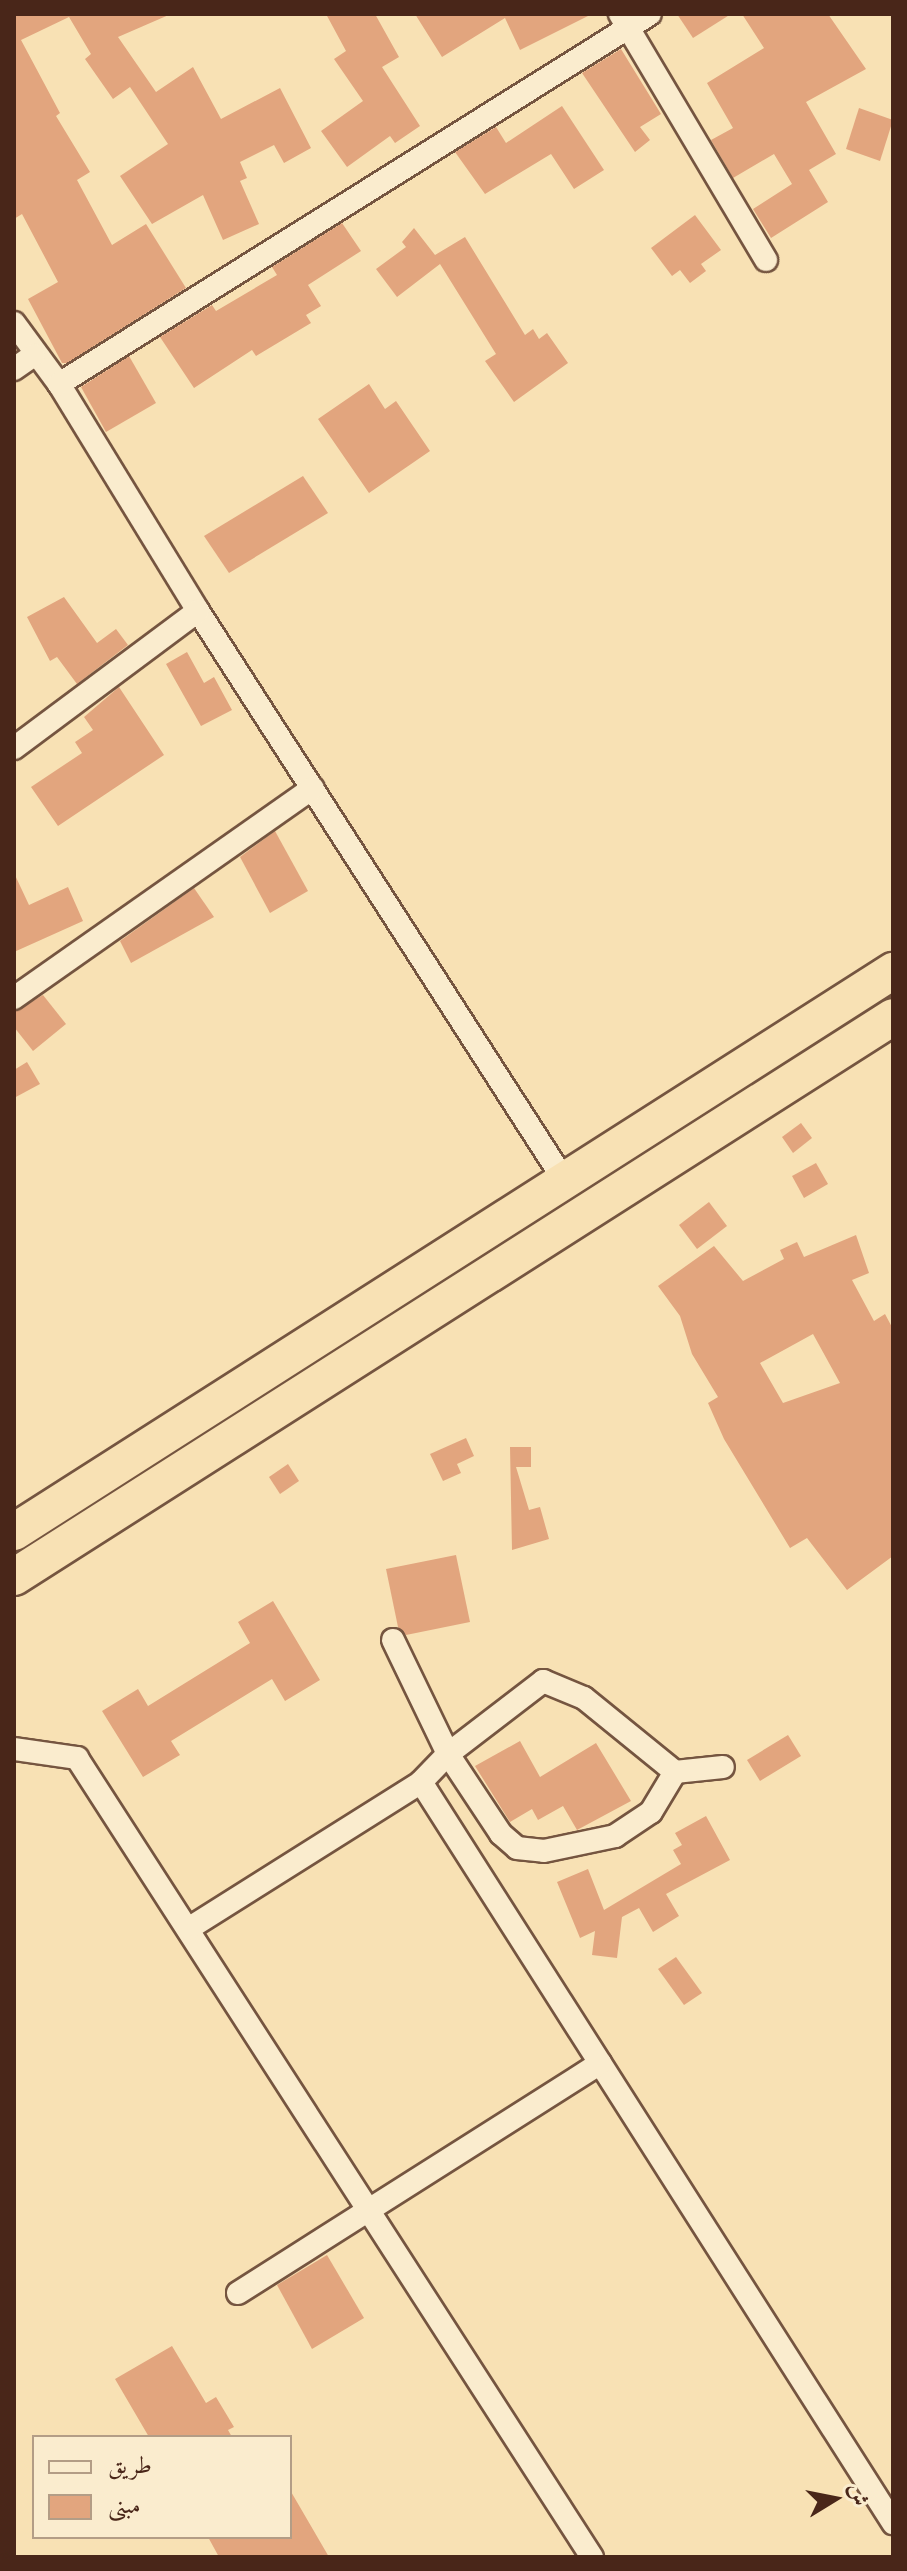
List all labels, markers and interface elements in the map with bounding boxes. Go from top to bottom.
legend [32,2435,292,2539]
text: طريق [108,2449,152,2482]
north arrow [795,2459,875,2539]
text: ش [842,2481,875,2508]
text: مبنى [108,2489,141,2522]

